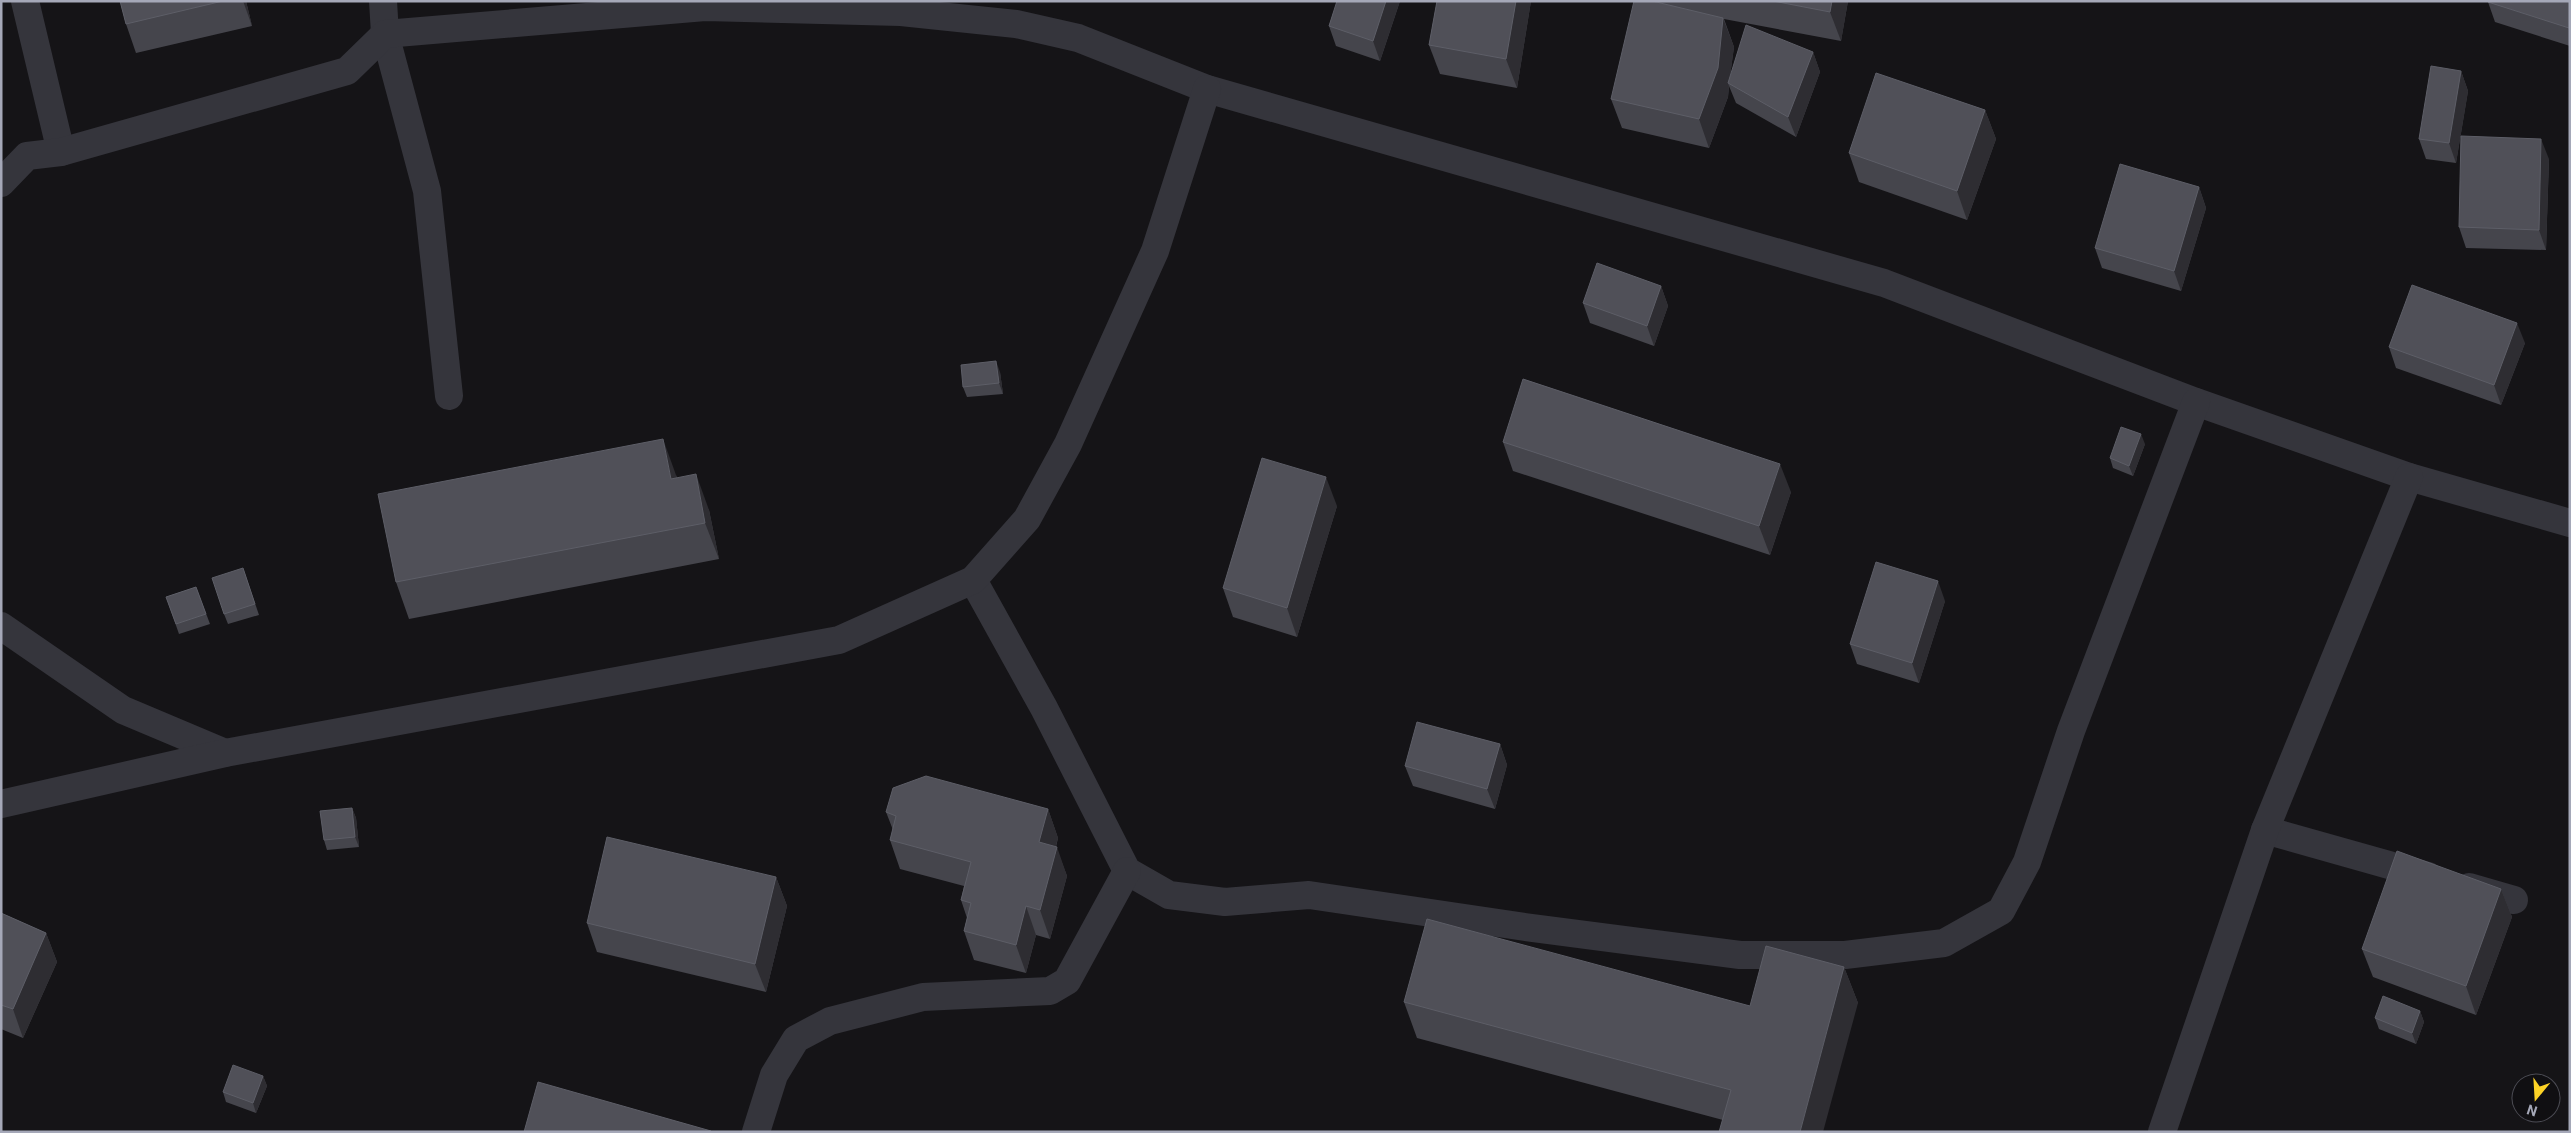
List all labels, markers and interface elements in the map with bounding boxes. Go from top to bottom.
north arrow [2511,1073,2561,1123]
text: N [2525,1101,2539,1120]

